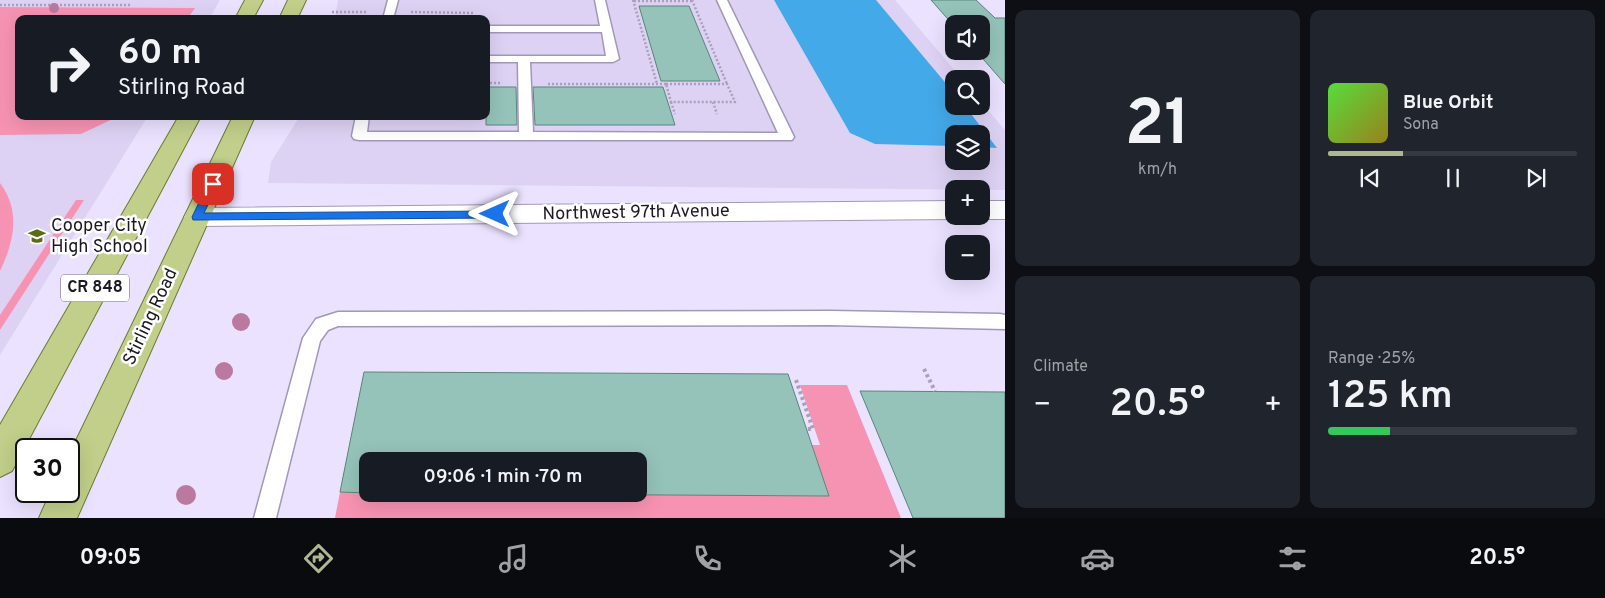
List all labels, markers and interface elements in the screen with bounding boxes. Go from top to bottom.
map controls [945,15,990,280]
button: sound [945,15,990,60]
text: 60 m [118,32,202,76]
icon: right [35,35,100,100]
button: search [945,70,990,115]
text: Stirling Road [118,75,245,102]
text: 21 [1125,86,1190,168]
text: Blue Orbit [1403,91,1493,115]
text: Sona [1403,115,1439,135]
button: layers [945,125,990,170]
text: km/h [1138,160,1177,180]
pin [192,163,234,205]
icon: previous [1356,164,1384,192]
icon: pause [1439,164,1467,192]
icon: next [1522,164,1550,192]
icon: arrive [199,170,227,198]
button: + [945,180,990,225]
position arrow [468,187,520,239]
street label: Northwest 97th Avenue [542,200,730,226]
place label: Cooper City High School [51,215,148,259]
school or university icon: Cooper City High School [27,226,47,246]
button: − [945,235,990,280]
street label: Stirling Road [119,265,183,369]
road number: CR 848 [61,274,129,302]
text: Range · 25% [1328,349,1415,369]
text: Climate [1033,357,1088,377]
text: 125 km [1328,373,1453,422]
text: 20.5° [1109,381,1206,430]
text: − [1033,388,1051,424]
text: + [1264,388,1282,424]
speed limit sign: 30 [15,438,80,503]
text: 09:06 · 1 min · 70 m [423,465,583,489]
icon: directions [301,541,336,576]
icon: music [496,541,531,576]
icon: phone [690,541,725,576]
icon: climate [885,541,920,576]
icon: car [1080,541,1115,576]
icon: filters [1275,541,1310,576]
text: 09:05 [80,545,141,572]
text: 20.5° [1469,545,1525,572]

